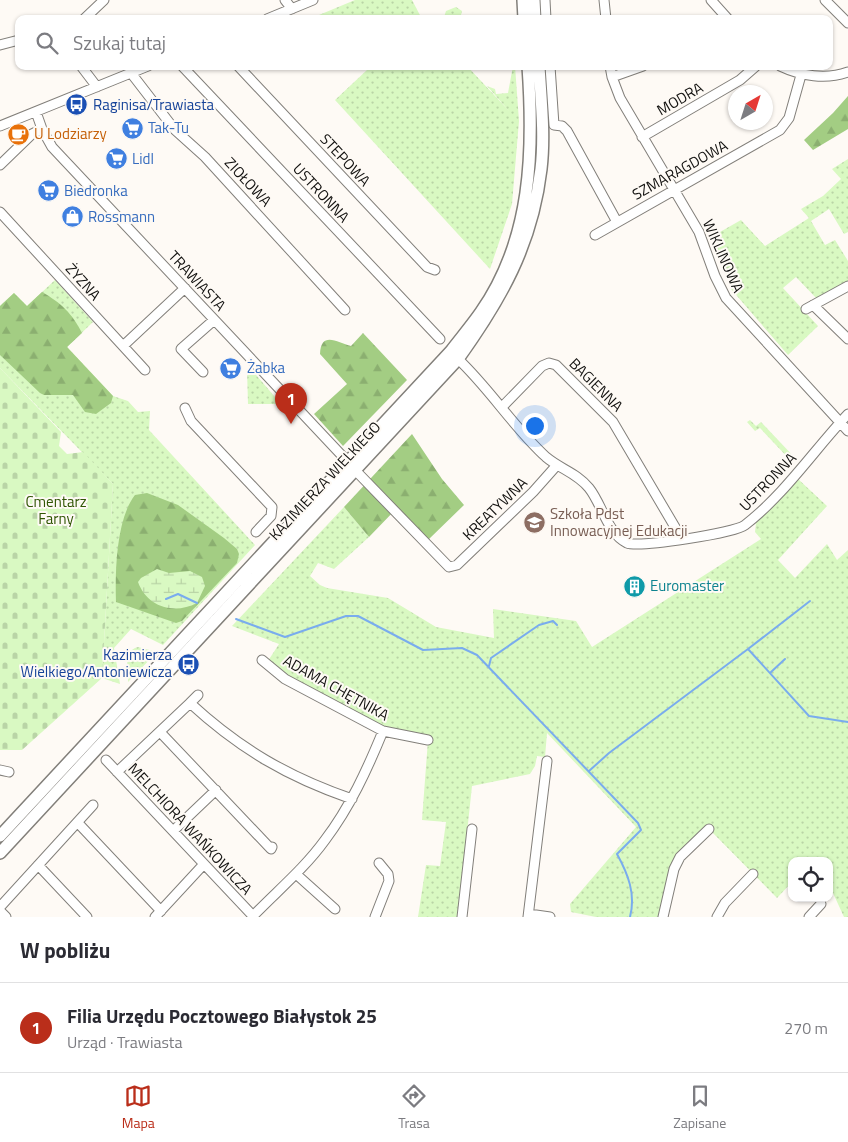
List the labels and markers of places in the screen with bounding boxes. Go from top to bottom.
bus stop icon: Raginisa/Trawiasta [65,93,89,117]
place label: Raginisa/Trawiasta [93,93,215,116]
supermarket icon: Tak-Tu [120,116,144,140]
place label: Tak-Tu [148,116,189,139]
cafe icon: U Lodziarzy [6,122,30,146]
place label: U Lodziarzy [34,122,107,145]
supermarket icon: Lidl [104,147,128,171]
place label: Lidl [132,147,154,170]
supermarket icon: Biedronka [36,179,60,203]
place label: Biedronka [64,179,128,202]
shop icon: Rossmann [60,205,84,229]
place label: Rossmann [88,205,155,228]
supermarket icon: Żabka [219,356,243,380]
place label: Żabka [247,356,286,379]
pin: 1 [275,383,307,424]
place label: Szkoła Pdst Innowacyjnej Edukacji [550,502,688,542]
school or university icon: Szkoła Pdst Innowacyjnej Edukacji [522,511,546,535]
building icon: Euromaster [622,574,646,598]
place label: Euromaster [650,574,724,597]
place label: Kazimierza Wielkiego/Antoniewicza [21,643,172,683]
bus stop icon: Kazimierza Wielkiego/Antoniewicza [176,652,200,676]

